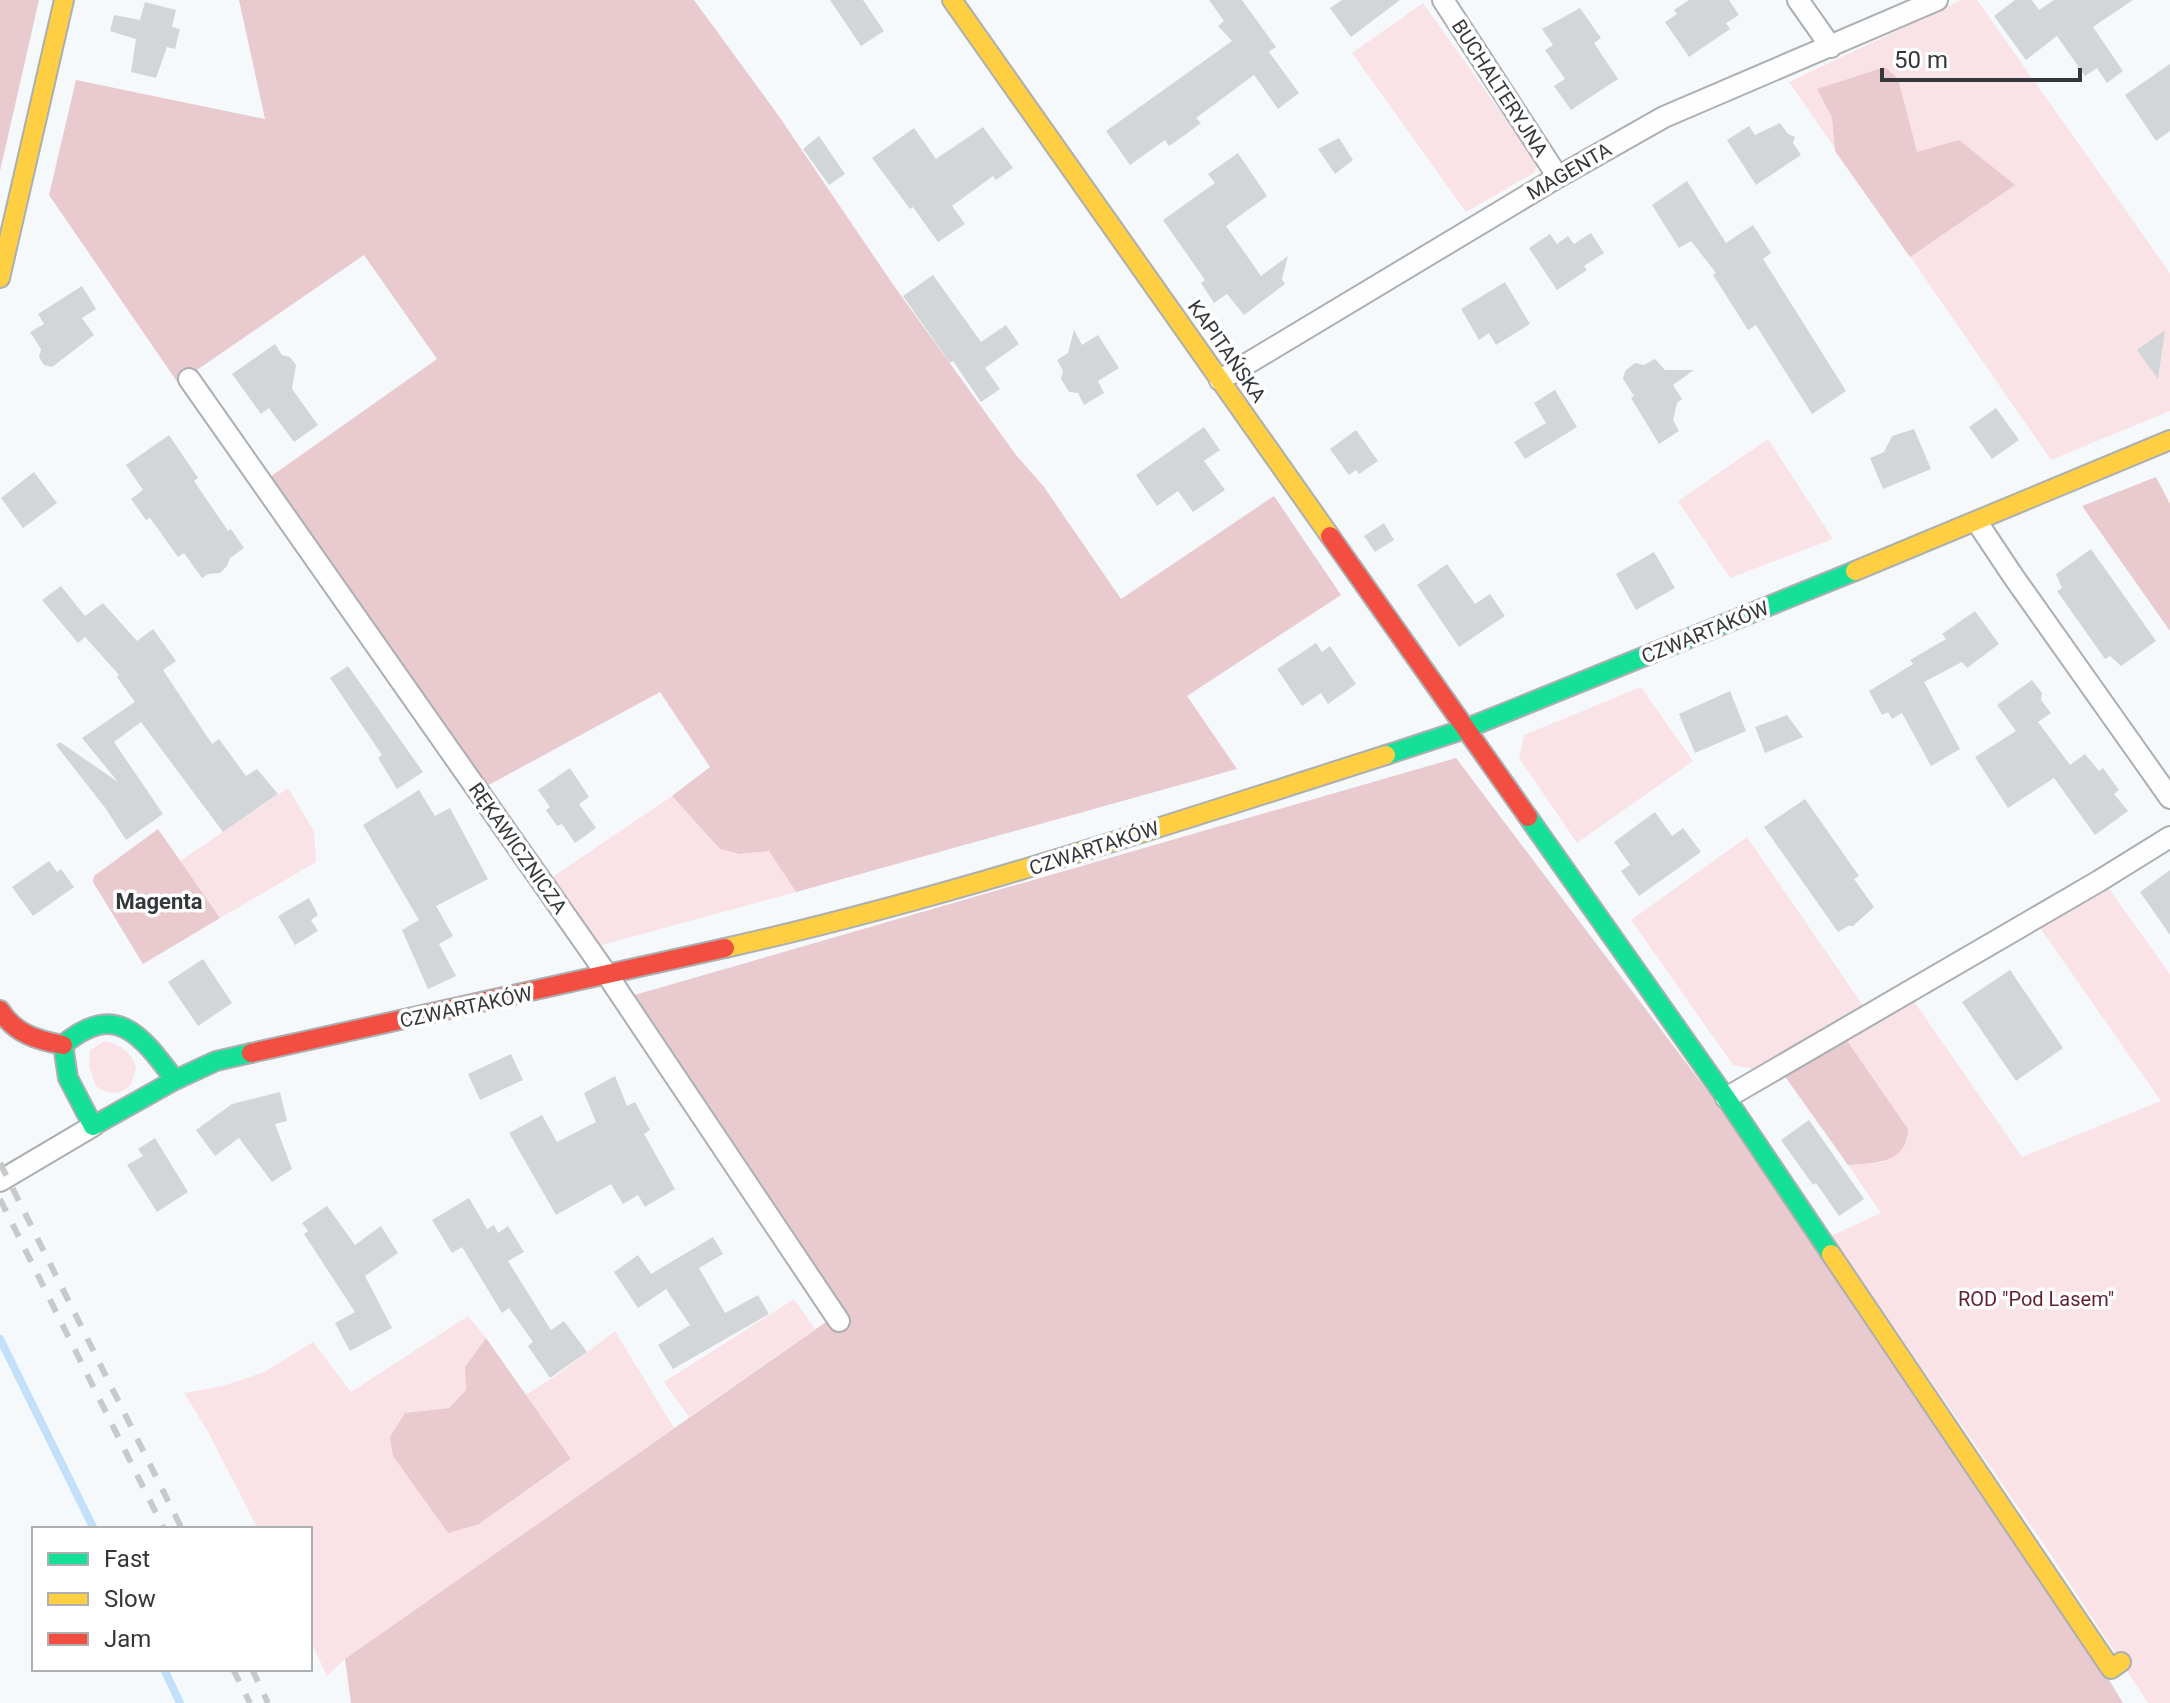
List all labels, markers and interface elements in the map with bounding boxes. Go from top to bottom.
street label: BUCHALTERYJNA [1447,15,1553,161]
scale bar [1882,32,2080,82]
text: 50 m [1894,46,1948,74]
street label: MAGENTA [1522,137,1616,205]
street label: KAPITAŃSKA [1183,295,1271,407]
street label: CZWARTAKÓW [1638,596,1772,668]
street label: RĘKAWICZNICZA [464,778,572,918]
street label: CZWARTAKÓW [1026,816,1162,880]
district label: Magenta [115,889,203,914]
street label: CZWARTAKÓW [398,981,535,1033]
park label: ROD "Pod Lasem" [1958,1287,2114,1311]
legend [32,1527,312,1671]
text: Fast [104,1545,150,1573]
text: Slow [104,1585,156,1613]
text: Jam [104,1625,151,1653]

